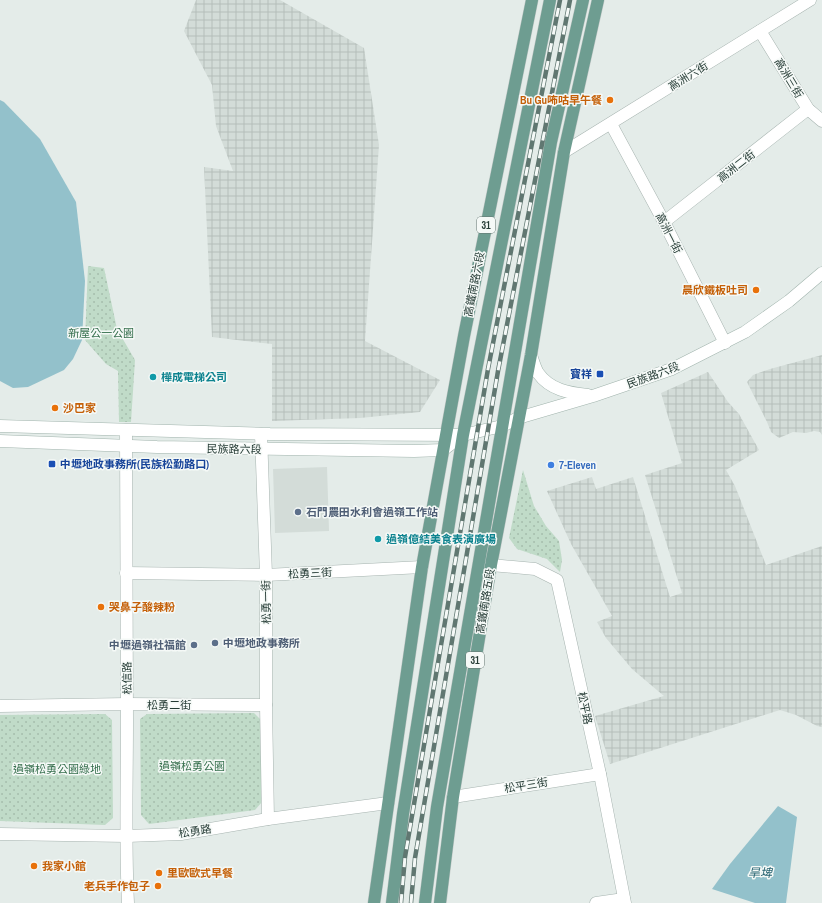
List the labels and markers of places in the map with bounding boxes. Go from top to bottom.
place label: Bu Gu咘咕早午餐 [520,93,602,107]
marker: Bu Gu咘咕早午餐 [605,95,615,105]
place label: 晨欣鐵板吐司 [682,283,748,297]
marker: 晨欣鐵板吐司 [751,285,761,295]
place label: 寶祥 [570,367,592,381]
marker: 寶祥 [595,369,605,379]
place label: 樺成電梯公司 [161,370,227,384]
marker: 樺成電梯公司 [148,372,158,382]
place label: 沙巴家 [63,401,96,415]
marker: 沙巴家 [50,403,60,413]
place label: 中壢地政事務所(民族松勤路口) [60,457,209,471]
place label: 7-Eleven [559,458,596,472]
marker: 中壢地政事務所(民族松勤路口) [47,459,57,469]
marker: 7-Eleven [546,460,556,470]
place label: 石門農田水利會過嶺工作站 [306,505,438,519]
marker: 石門農田水利會過嶺工作站 [293,507,303,517]
place label: 過嶺億結美食表演廣場 [386,532,496,546]
marker: 過嶺億結美食表演廣場 [373,534,383,544]
place label: 哭鼻子酸辣粉 [109,600,175,614]
marker: 哭鼻子酸辣粉 [96,602,106,612]
place label: 中壢地政事務所 [223,636,300,650]
place label: 中壢過嶺社福館 [109,638,186,652]
marker: 中壢地政事務所 [210,638,220,648]
marker: 中壢過嶺社福館 [189,640,199,650]
place label: 我家小館 [42,859,86,873]
marker: 我家小館 [29,861,39,871]
place label: 里歐歐式早餐 [167,866,233,880]
marker: 里歐歐式早餐 [154,868,164,878]
place label: 老兵手作包子 [84,879,150,893]
marker: 老兵手作包子 [153,881,163,891]

